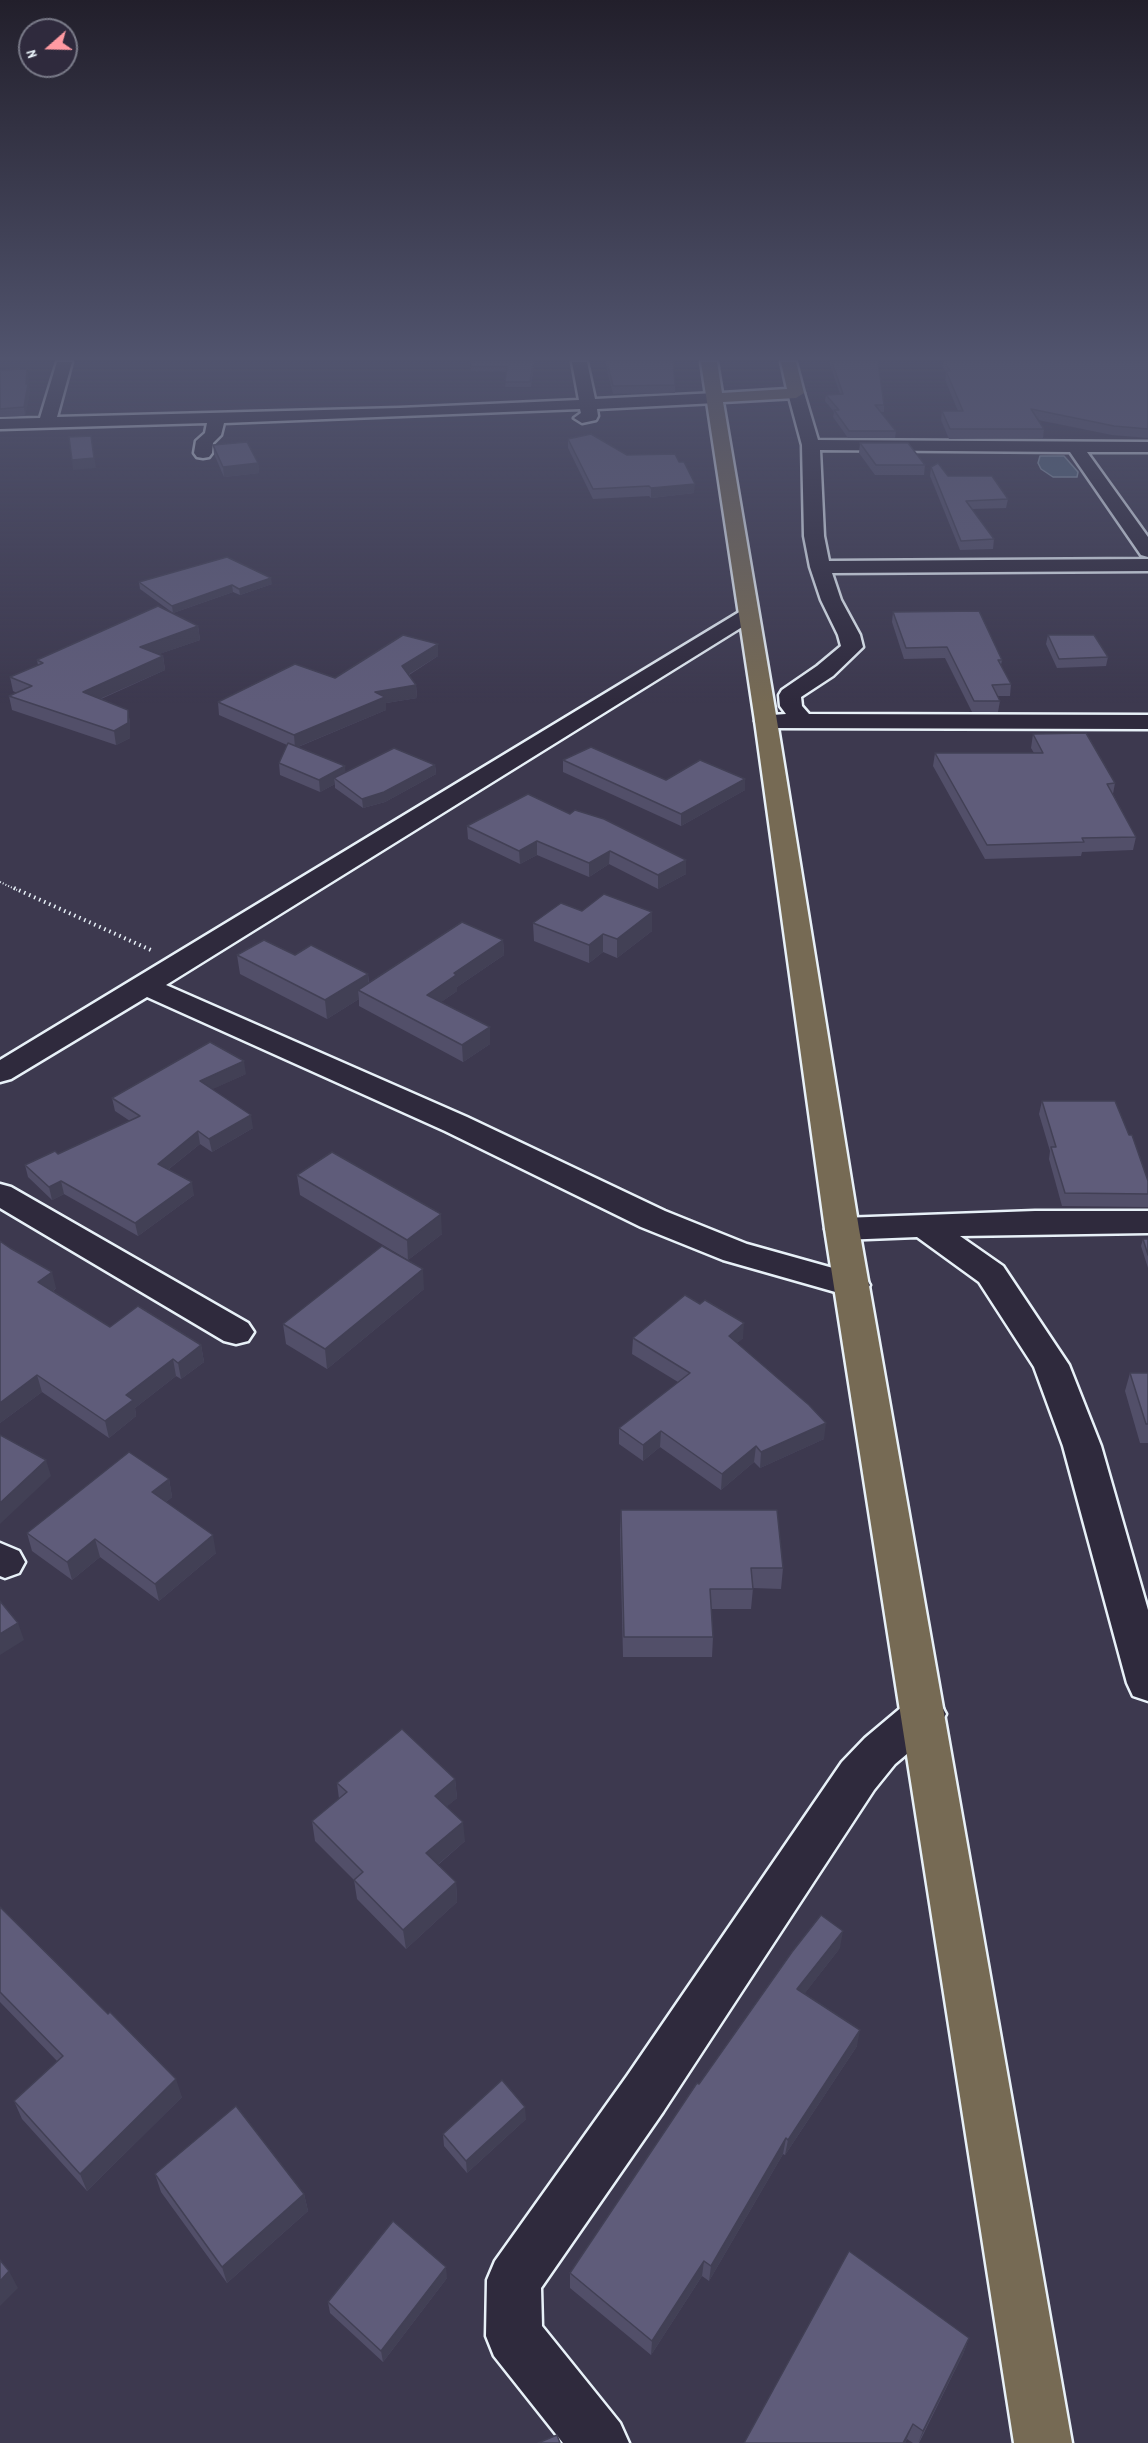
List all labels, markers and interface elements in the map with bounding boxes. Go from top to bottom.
north arrow [18,18,78,78]
text: N [20,46,45,61]

